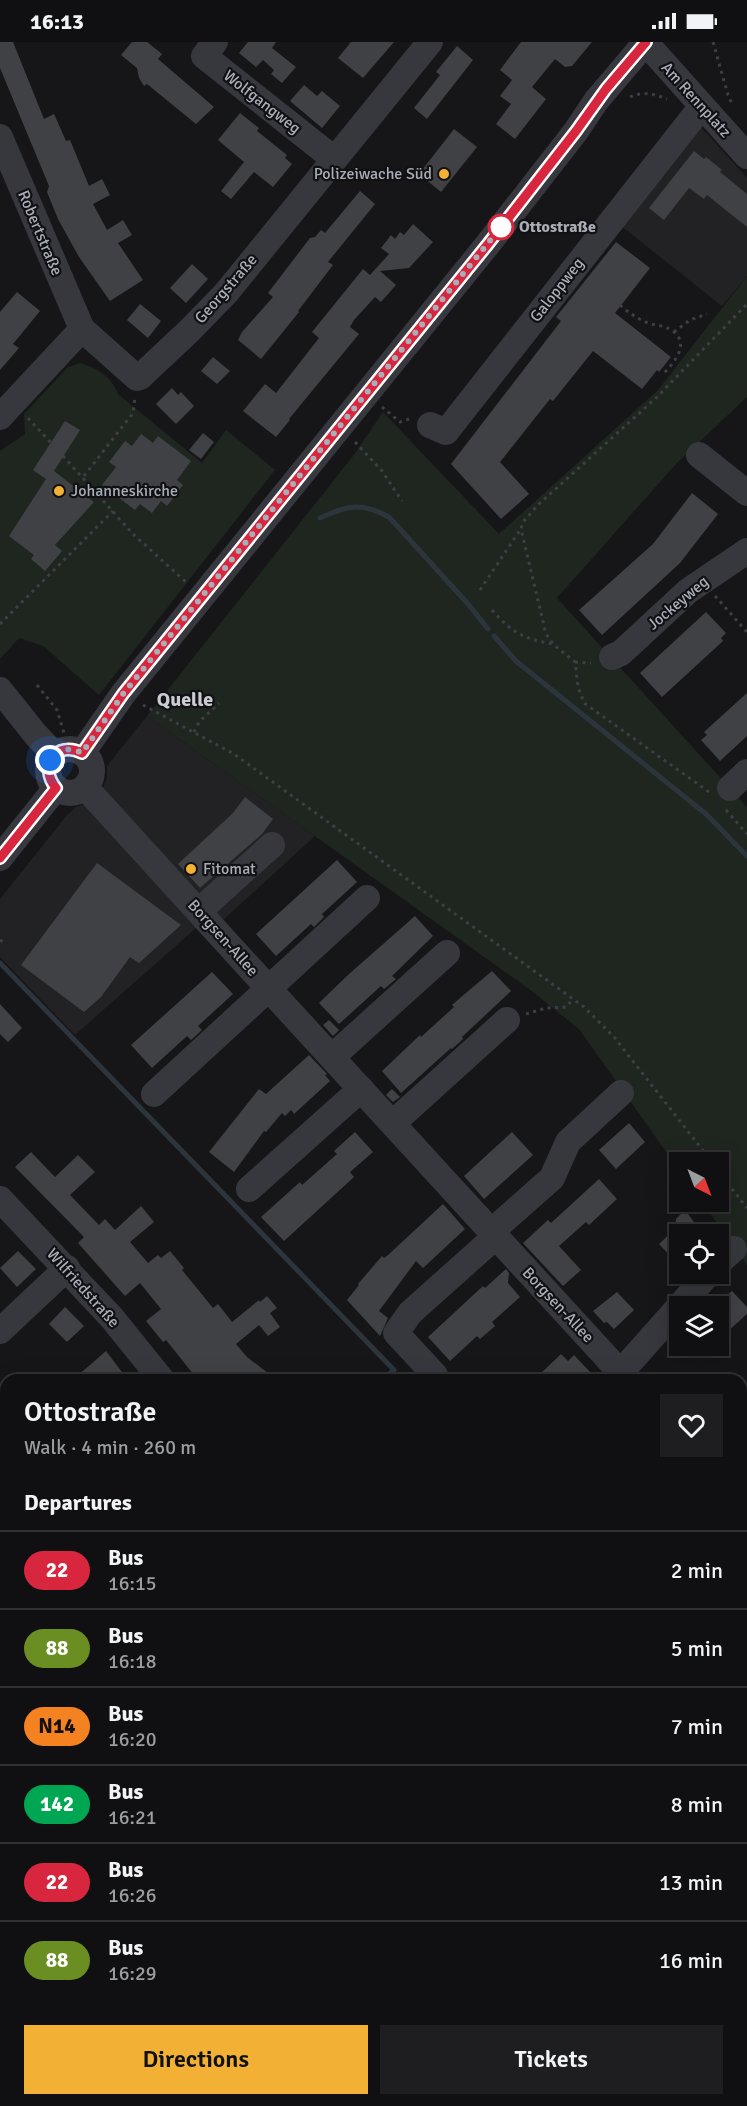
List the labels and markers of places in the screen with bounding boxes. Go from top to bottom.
place label: Polizeiwache Süd [314,164,432,184]
marker: Polizeiwache Süd [437,167,451,181]
marker: Ottostraße [488,214,514,240]
place label: Ottostraße [519,217,596,237]
place label: Johanneskirche [71,481,178,501]
marker: Johanneskirche [52,484,66,498]
place label: Fitomat [203,859,256,879]
marker: Fitomat [184,862,198,876]

